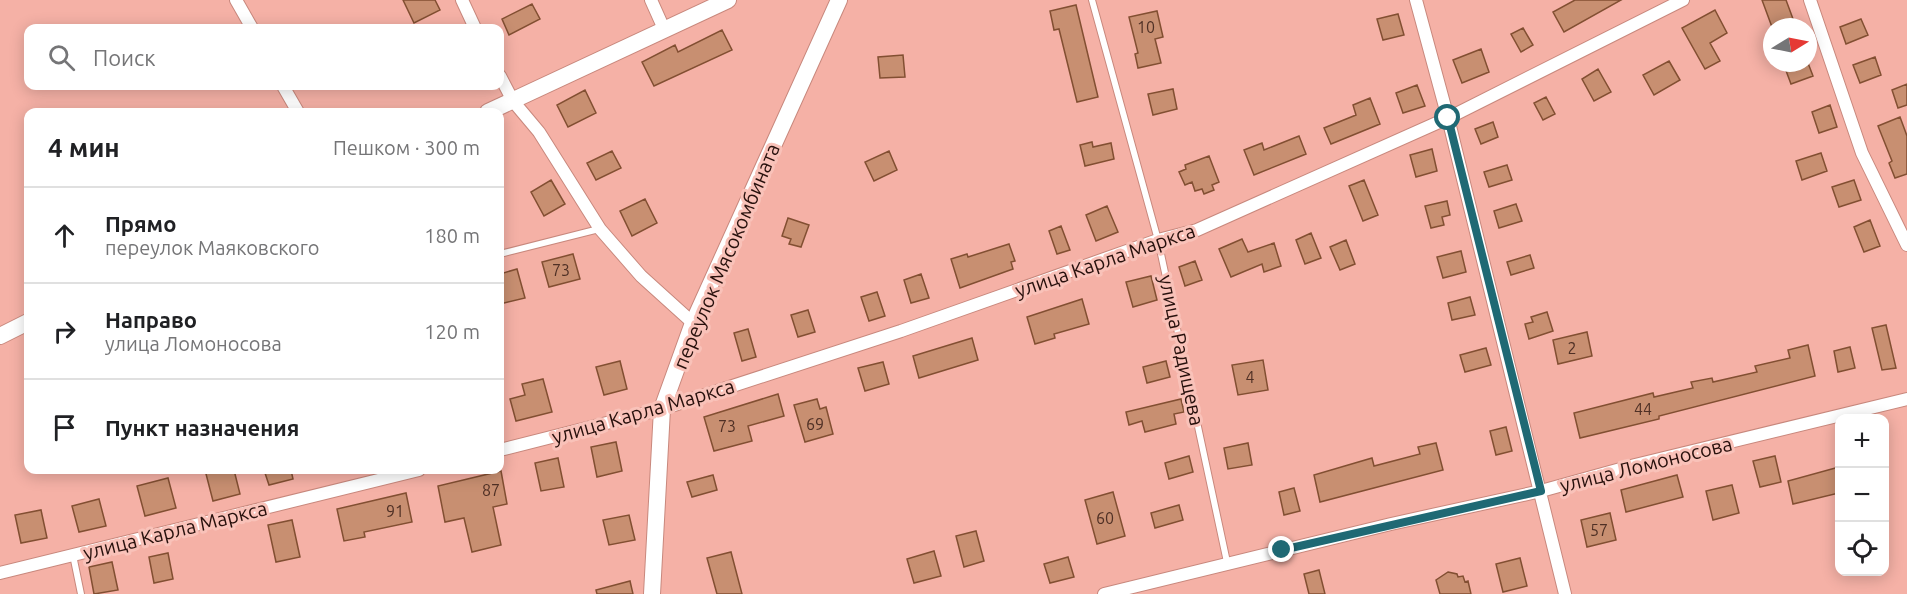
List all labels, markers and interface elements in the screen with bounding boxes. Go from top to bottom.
house number: 10 [1137,18,1155,36]
north arrow [1763,18,1817,72]
search box [24,24,504,90]
icon: search [45,41,78,74]
text: Поиск [93,45,156,70]
route start [1434,104,1460,130]
text: 4 мин [48,133,120,162]
text: Пешком · 300 m [333,136,480,159]
street label: переулок Мясокомбината [668,140,784,372]
text: Прямо [105,211,176,236]
street label: улица Карла Маркса [1012,218,1198,302]
icon: ahead [48,219,81,252]
text: 180 m [424,224,480,247]
text: переулок Маяковского [105,236,320,259]
house number: 73 [552,261,570,279]
street label: улица Радищева [1155,272,1209,428]
text: Направо [105,307,197,332]
icon: right [48,315,81,348]
text: 120 m [424,320,480,343]
text: улица Ломоносова [105,332,282,355]
house number: 2 [1567,339,1577,357]
house number: 4 [1245,368,1255,386]
street label: улица Карла Маркса [549,374,737,448]
house number: 44 [1634,400,1652,418]
icon: arrive [48,411,81,444]
map controls [1835,414,1889,576]
button: + [1835,414,1889,468]
text: Пункт назначения [105,415,299,440]
house number: 69 [806,415,824,433]
house number: 73 [718,417,736,435]
street label: улица Ломоносова [1557,431,1735,497]
button: − [1835,468,1889,522]
house number: 87 [482,481,500,499]
street label: улица Карла Маркса [81,496,269,564]
house number: 91 [386,502,404,520]
house number: 60 [1096,509,1114,527]
house number: 57 [1590,521,1608,539]
button: locate [1835,522,1889,576]
route end [1268,536,1294,562]

